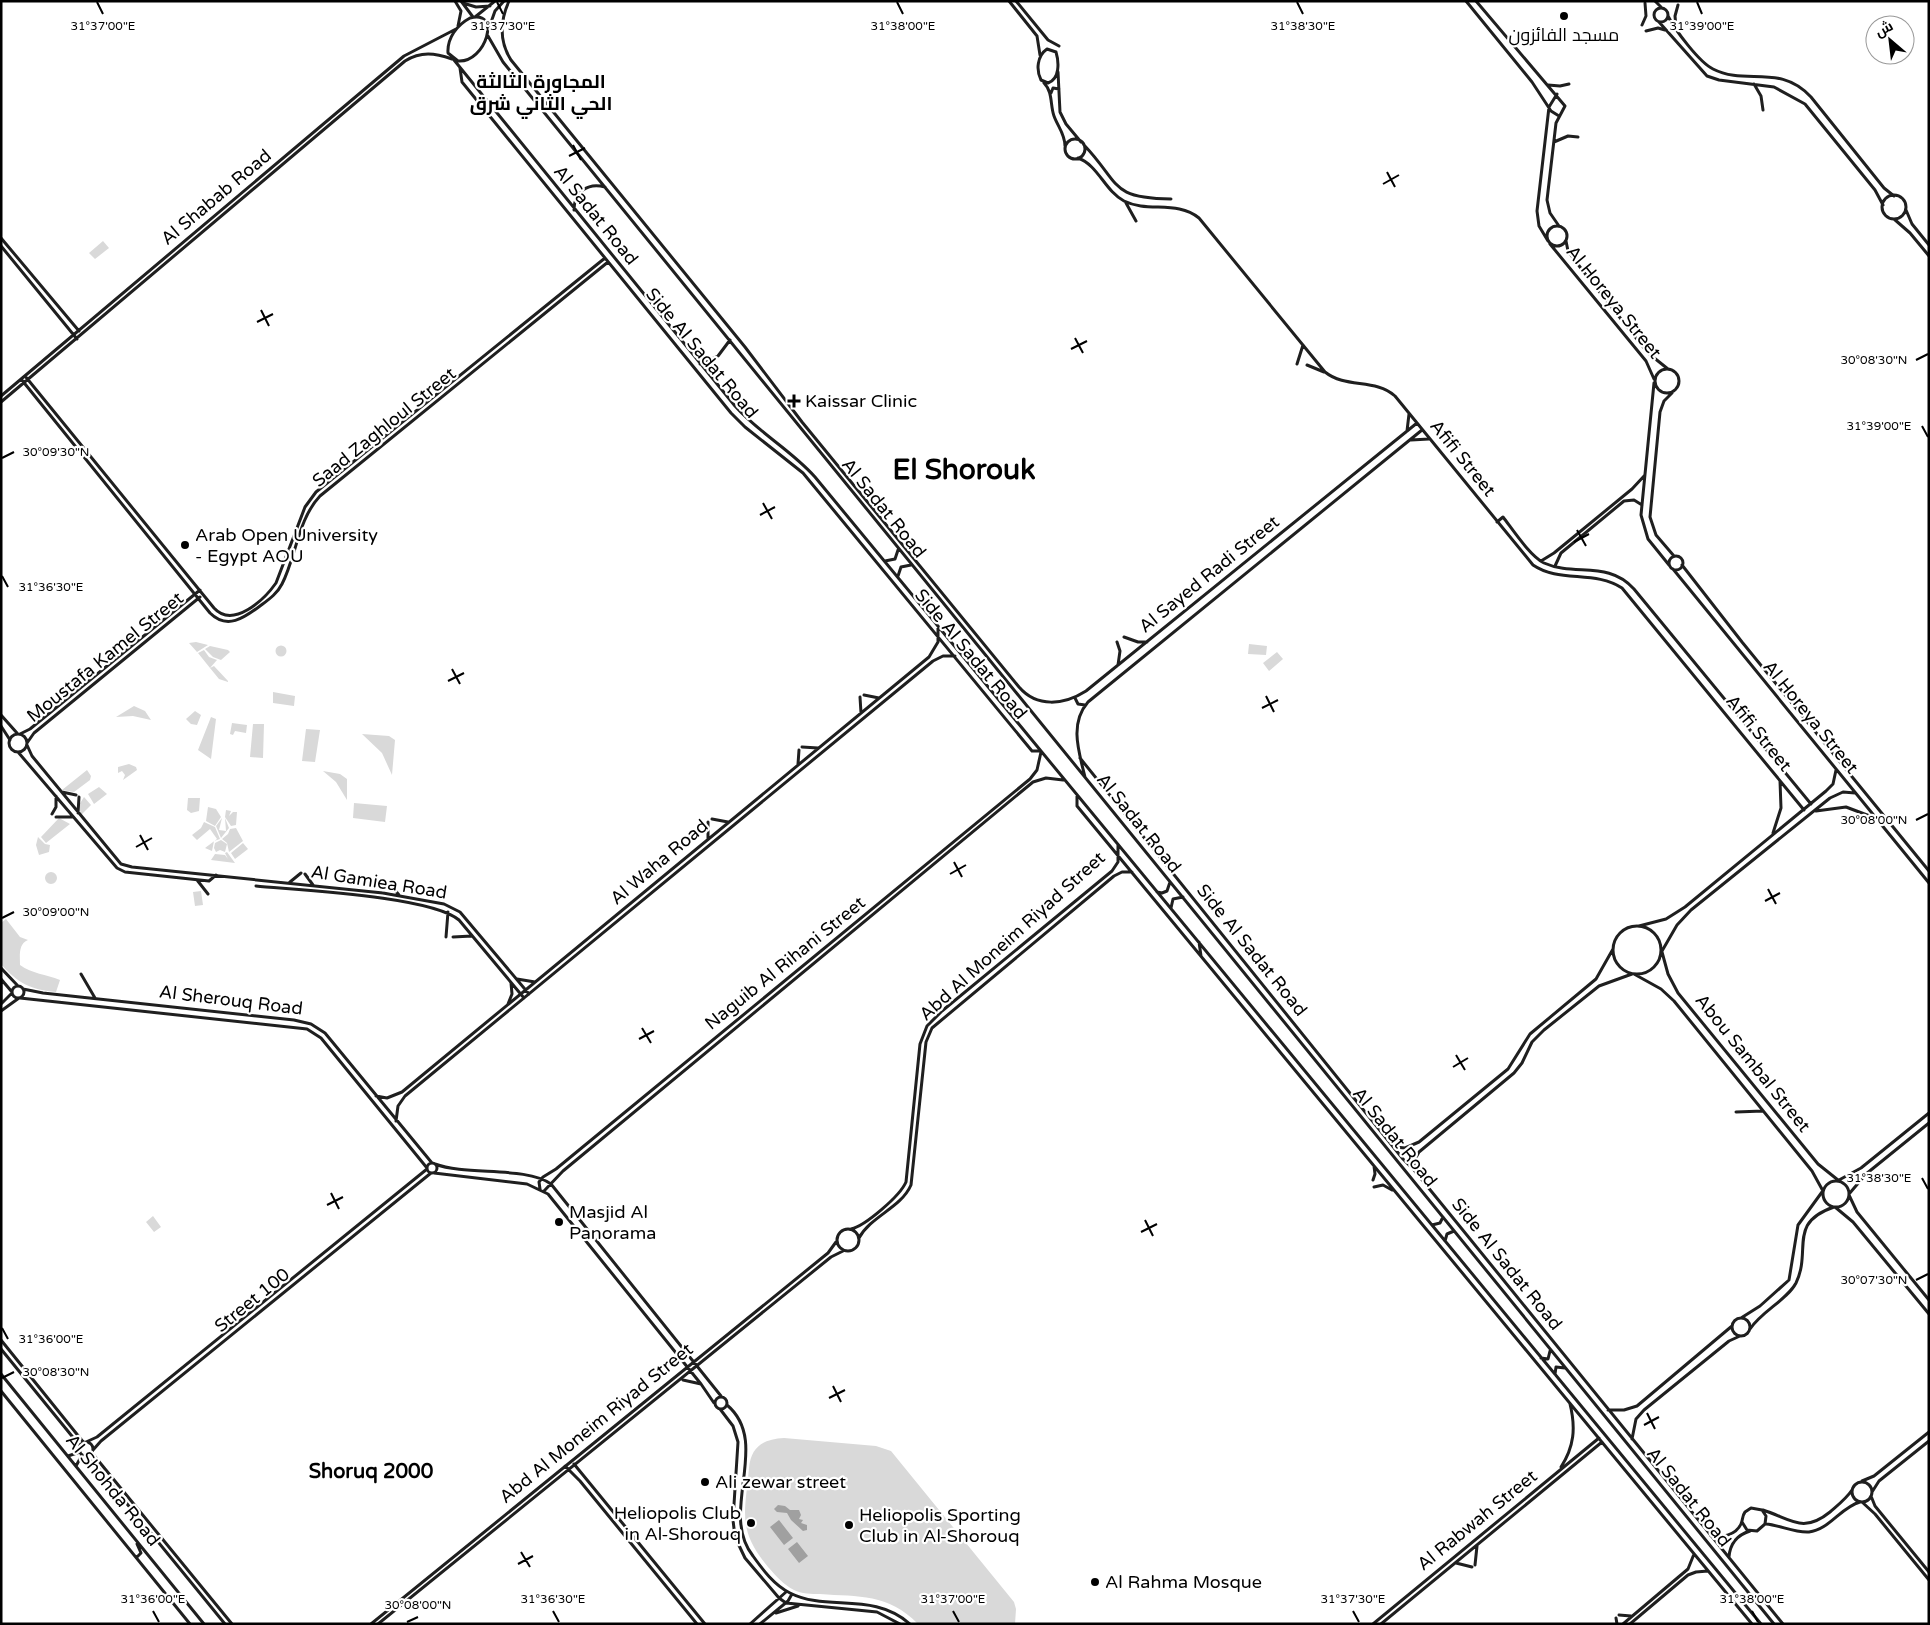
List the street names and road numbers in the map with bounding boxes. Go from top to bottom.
street label: Al Shabab Road [156,144,276,250]
street label: Al Sadat Road [549,161,643,269]
street label: Al Horeya Street [1562,241,1666,363]
street label: Side Al Sadat Road [641,283,763,423]
street label: Saad Zaghloul Street [308,362,460,492]
street label: Afifi Street [1425,415,1501,501]
street label: Al Sadat Road [837,454,931,562]
street label: Al Sayed Radi Street [1134,511,1284,637]
street label: Side Al Sadat Road [910,584,1032,724]
street label: Moustafa Kamel Street [22,587,188,727]
street label: Al Horeya Street [1759,656,1863,778]
street label: Afifi Street [1721,690,1797,776]
street label: Al Sadat Road [1092,769,1186,877]
street label: Al Waha Road [606,815,712,909]
street label: Abd Al Moneim Riyad Street [915,847,1110,1025]
street label: Al Gamiea Road [309,860,449,904]
street label: Side Al Sadat Road [1192,880,1312,1020]
street label: Naguib Al Rihani Street [700,891,870,1034]
street label: Al Sherouq Road [158,980,304,1020]
street label: Abou Sambal Street [1691,990,1815,1136]
street label: Al Sadat Road [1348,1083,1442,1191]
street label: Side Al Sadat Road [1447,1194,1567,1334]
street label: Street 100 [210,1263,294,1337]
street label: Abd Al Moneim Riyad Street [495,1338,697,1508]
street label: Al Shohda Road [61,1430,165,1550]
street label: Al Sadat Road [1642,1443,1736,1551]
street label: Al Rabwah Street [1413,1465,1542,1575]

